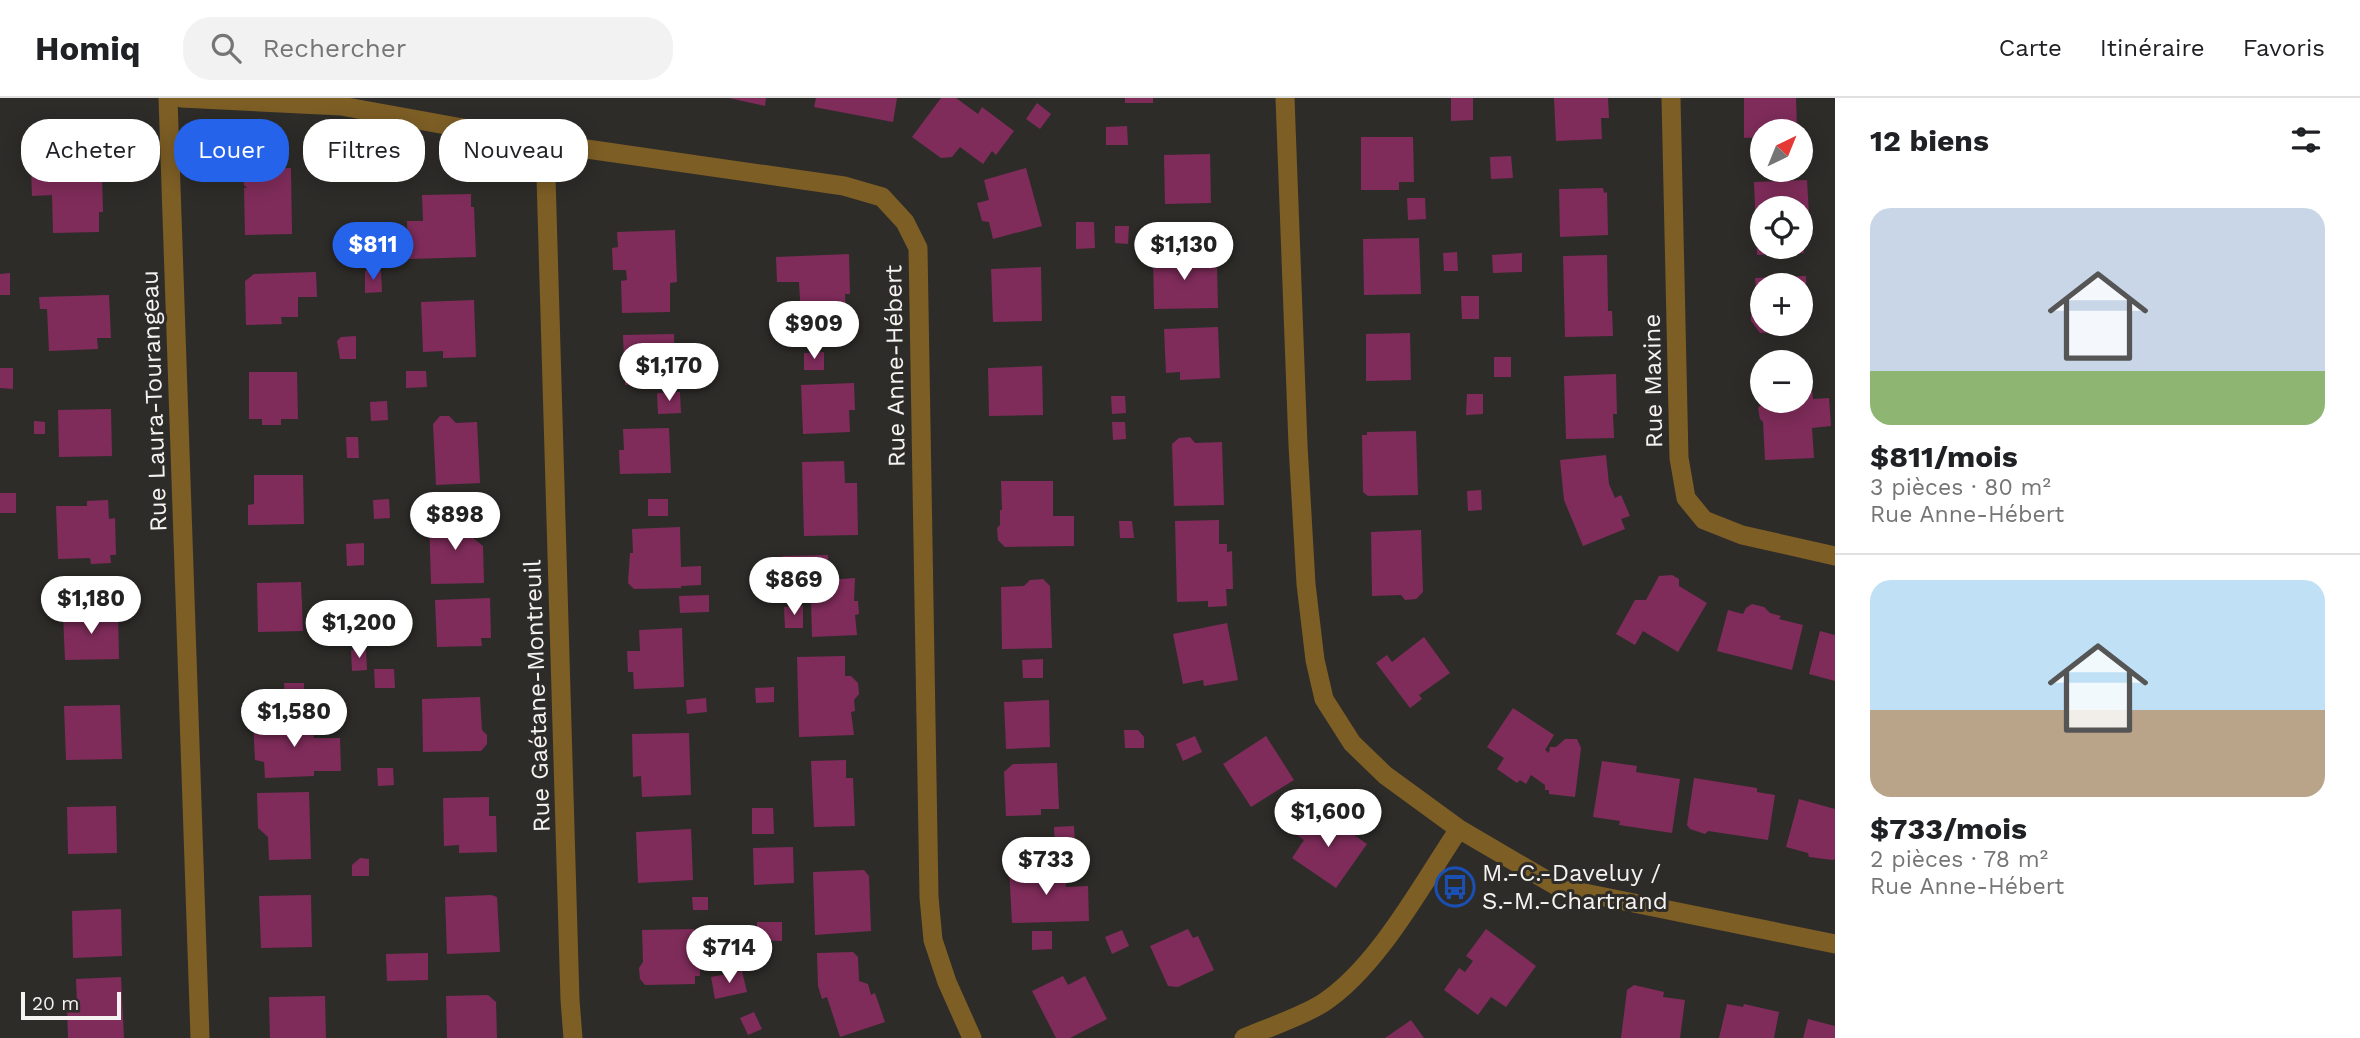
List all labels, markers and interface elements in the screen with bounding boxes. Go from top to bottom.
search box [183,17,673,80]
text: Homiq [35,29,141,68]
icon: search [207,29,245,67]
text: Rechercher [263,33,406,63]
text: Carte [1999,34,2062,62]
text: Itinéraire [2100,34,2205,62]
text: Favoris [2243,34,2325,62]
chip: Acheter [21,119,160,182]
chip: Louer [174,119,289,182]
chip: Filtres [303,119,425,182]
chip: Nouveau [439,119,588,182]
north arrow [1750,119,1813,182]
map controls [1750,119,1813,413]
icon: filters [2287,121,2325,159]
text: 12 biens [1870,123,1989,158]
button: locate [1750,196,1813,259]
pin: $811 [332,222,414,282]
pin: $1,130 [1127,222,1241,282]
text: $811 [349,231,398,258]
text: $1,130 [1150,231,1218,258]
icon: home [2035,253,2161,379]
street label: Rue Anne-Hébert [879,265,911,467]
street label: Rue Laura-Tourangeau [135,270,173,532]
button: + [1750,273,1813,336]
pin: $909 [773,302,855,361]
text: $909 [785,310,843,337]
street label: Rue Maxine [1638,314,1668,448]
pin: $1,170 [612,344,726,403]
button: − [1750,350,1813,413]
text: $1,170 [635,352,703,379]
text: $811/mois [1870,439,2018,474]
text: 3 pièces · 80 m² [1870,474,2051,501]
pin: $898 [414,492,496,552]
text: $898 [426,501,484,528]
text: Rue Anne-Hébert [1870,501,2064,528]
pin: $869 [753,558,835,617]
street label: Rue Gaétane-Montreuil [518,559,556,833]
text: $869 [765,566,823,593]
pin: $1,180 [34,576,148,636]
text: $1,180 [57,585,125,612]
pin: $1,200 [302,601,416,660]
text: $1,200 [322,609,396,636]
icon: home [2035,625,2161,751]
pin: $1,580 [237,690,351,749]
text: $1,580 [257,698,331,725]
pin: $1,600 [1271,790,1385,849]
text: $1,600 [1291,798,1365,825]
text: $733/mois [1870,811,2027,846]
pin: $733 [1005,838,1087,897]
text: $733 [1018,846,1074,873]
text: 2 pièces · 78 m² [1870,846,2048,873]
place label: M.-C.-Daveluy / S.-M.-Chartrand [1482,859,1668,915]
bus stop icon: M.-C.-Daveluy / S.-M.-Chartrand [1434,866,1476,908]
text: Rue Anne-Hébert [1870,873,2064,900]
pin: $714 [688,926,770,985]
text: $714 [702,934,756,961]
scale bar [21,989,121,1021]
text: 20 m [32,992,79,1015]

